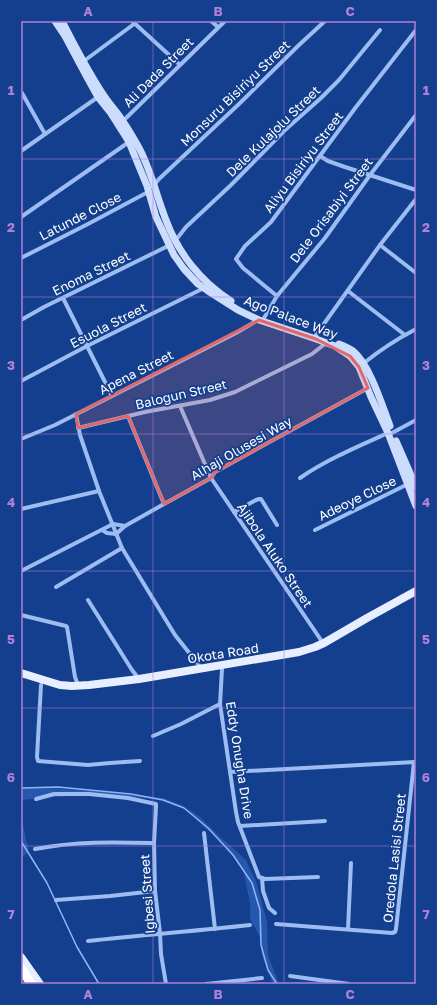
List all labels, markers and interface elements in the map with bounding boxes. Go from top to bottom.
text: A [83,3,93,19]
text: B [213,3,223,19]
text: C [345,3,355,19]
street label: Ali Dada Street [120,34,196,110]
street label: Monsuru Bisiriyu Street [177,37,293,149]
text: 1 [8,82,15,98]
street label: Dele Kulajolu Street [223,82,323,180]
text: 1 [423,82,430,98]
street label: Aliyu Bisiriyu Street [260,108,346,216]
street label: Dele Orisabiyi Street [286,154,376,266]
street label: Latunde Close [36,189,124,243]
text: 2 [7,219,15,235]
text: 2 [422,219,430,235]
street label: Enoma Street [50,247,132,299]
street label: Ago Palace Way [242,292,341,342]
street label: Esuola Street [67,299,149,351]
street label: Apena Street [96,346,176,398]
text: 3 [7,357,15,373]
text: 3 [422,357,430,373]
street label: Balogun Street [134,376,228,412]
street label: Alhaji Olusesi Way [188,412,295,483]
street label: Adeoye Close [315,472,399,524]
text: 4 [7,494,15,510]
text: 4 [422,494,430,510]
street label: Ajibola Aluko Street [234,499,316,611]
text: 5 [7,631,15,647]
text: 5 [422,631,430,647]
street label: Okota Road [186,639,260,667]
street label: Eddy Onugha Drive [223,700,257,820]
text: 6 [7,769,15,785]
text: 6 [422,769,430,785]
street label: Oredola Lasisi Street [379,793,409,923]
street label: Igbesi Street [136,854,158,934]
text: 7 [7,906,15,922]
text: 7 [422,906,430,922]
text: A [83,986,93,1002]
text: B [213,986,223,1002]
text: C [345,986,355,1002]

